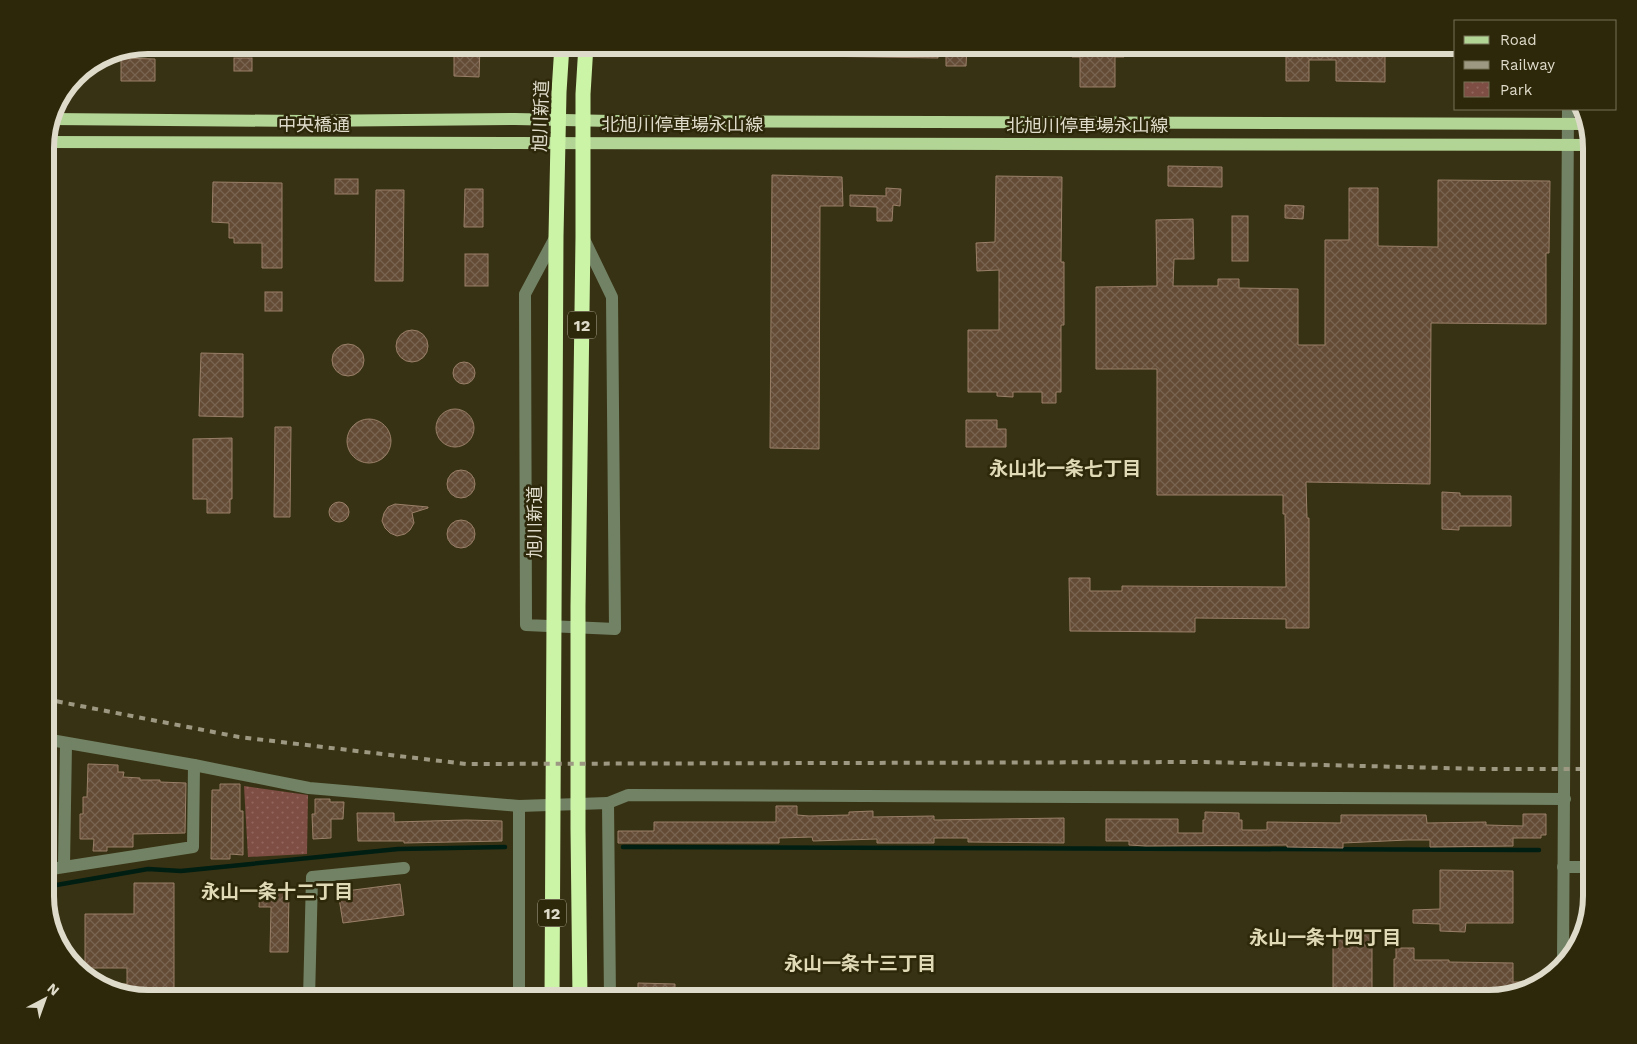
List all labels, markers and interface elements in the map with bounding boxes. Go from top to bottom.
legend [1454,20,1617,110]
text: Road [1500,31,1537,49]
text: Railway [1500,56,1555,74]
street label: 旭川新道 [529,80,552,152]
text: Park [1500,81,1533,99]
street label: 中央橋通 [278,114,350,135]
street label: 北旭川停車場永山線 [601,114,763,135]
street label: 北旭川停車場永山線 [1006,115,1168,136]
road number: 12 [568,312,596,338]
district label: 永山北一条七丁目 [989,457,1141,480]
street label: 旭川新道 [524,486,545,558]
district label: 永山一条十二丁目 [201,880,353,903]
road number: 12 [538,900,566,926]
district label: 永山一条十四丁目 [1249,926,1401,949]
district label: 永山一条十三丁目 [784,952,936,975]
north arrow [20,974,70,1024]
text: N [44,980,63,999]

